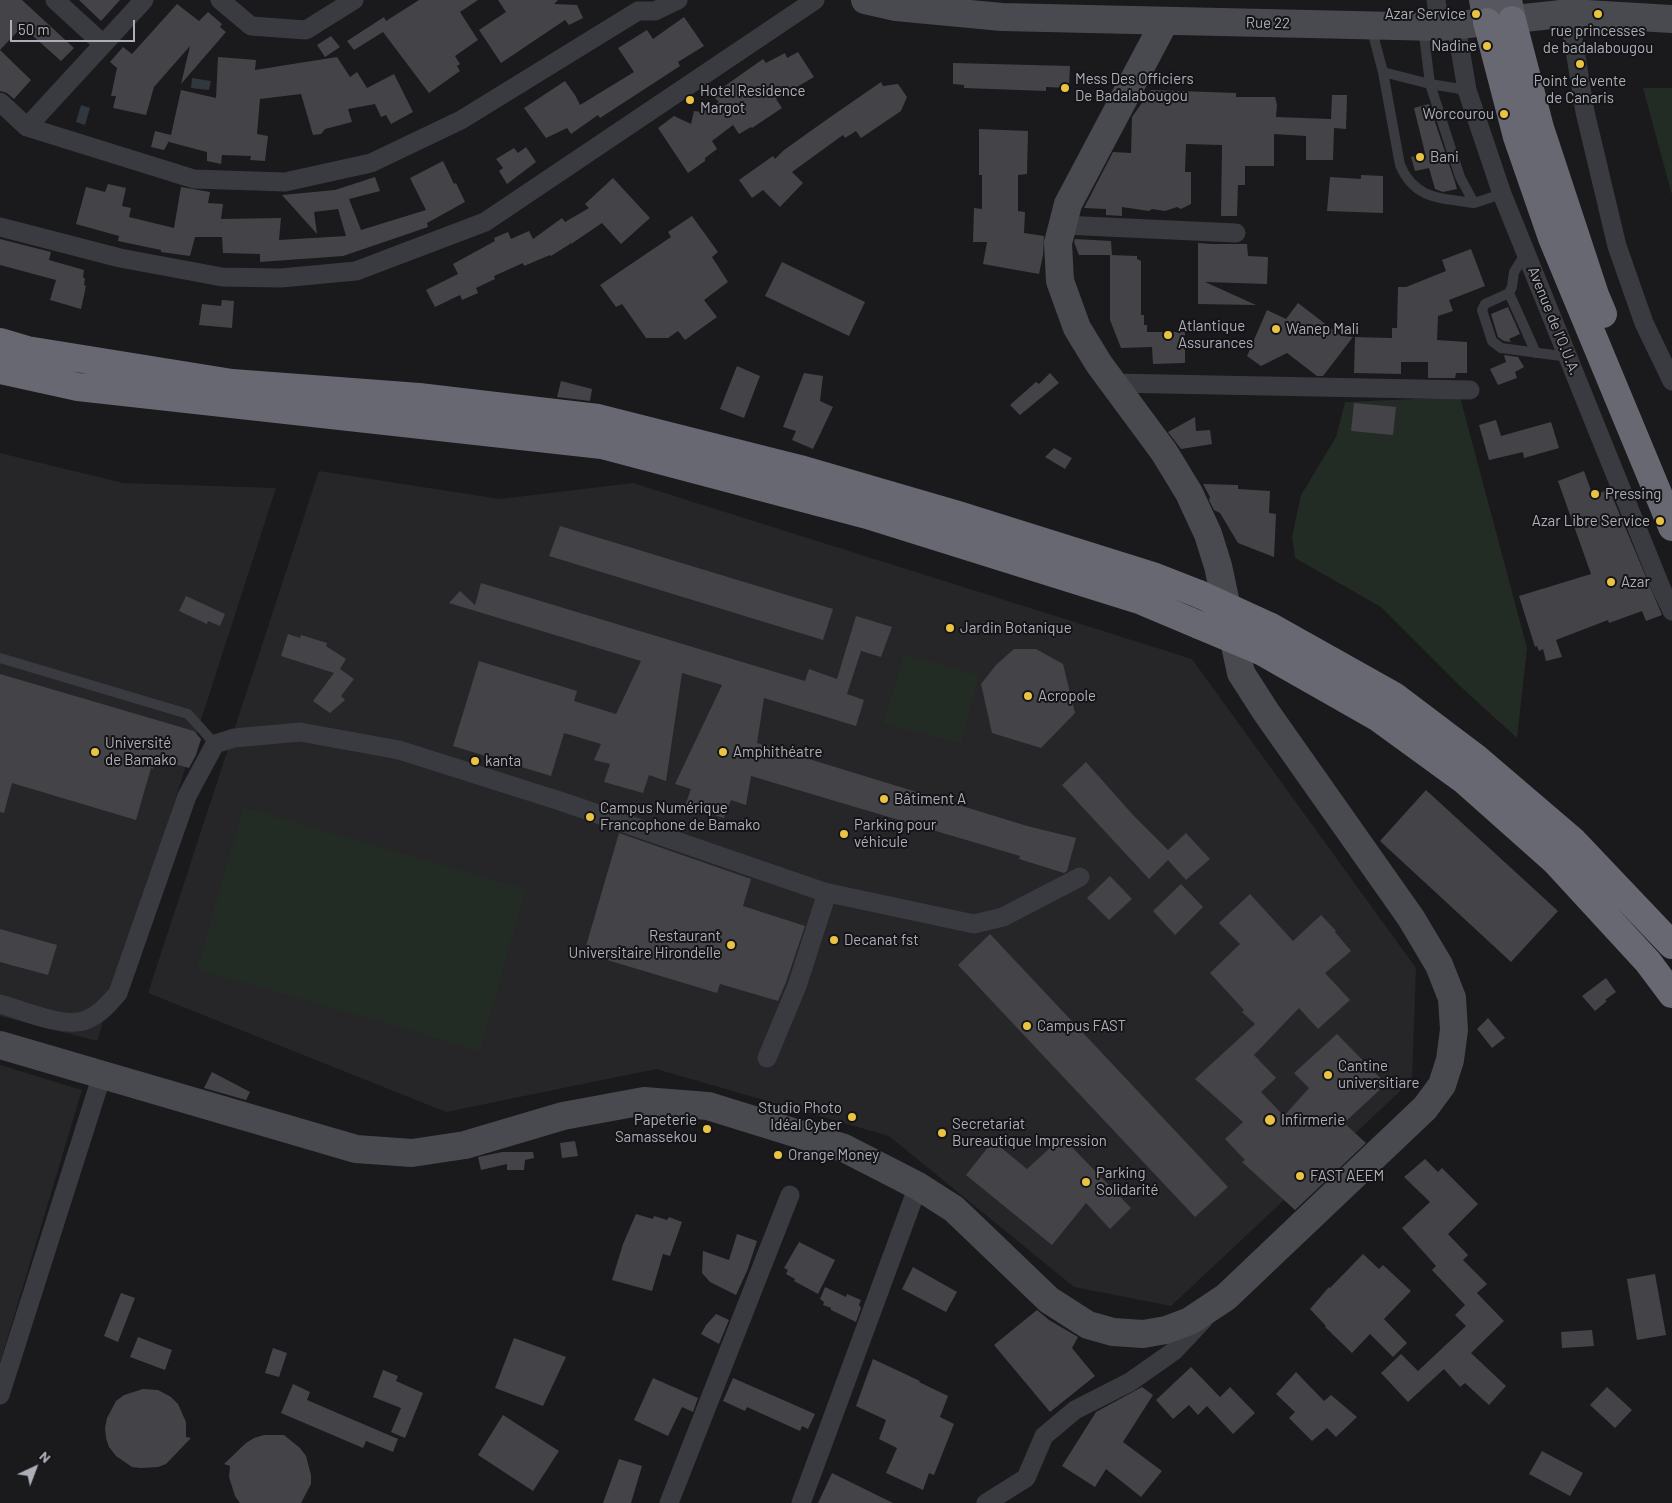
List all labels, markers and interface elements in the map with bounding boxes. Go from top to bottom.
place label: Azar Service [1385,5,1466,23]
marker: Azar Service [1470,8,1482,20]
marker: rue princesses de badalabougou [1592,8,1604,20]
scale bar [12,10,138,42]
street label: Rue 22 [1246,14,1290,32]
text: 50 m [18,20,50,38]
place label: rue princesses de badalabougou [1543,22,1653,57]
place label: Nadine [1431,37,1477,55]
marker: Nadine [1481,40,1493,52]
marker: Point de vente de Canaris [1574,58,1586,70]
place label: Mess Des Officiers De Badalabougou [1075,70,1194,105]
place label: Point de vente de Canaris [1534,72,1626,107]
place label: Hotel Residence Margot [700,82,806,117]
marker: Mess Des Officiers De Badalabougou [1059,82,1071,94]
marker: Hotel Residence Margot [684,94,696,106]
place label: Worcourou [1422,105,1494,123]
marker: Worcourou [1498,108,1510,120]
place label: Bani [1430,148,1459,166]
marker: Bani [1414,151,1426,163]
street label: Avenue de l'O.U.A. [1524,264,1584,378]
place label: Atlantique Assurances [1178,317,1253,352]
place label: Wanep Mali [1286,320,1359,338]
marker: Wanep Mali [1270,323,1282,335]
marker: Atlantique Assurances [1162,329,1174,341]
place label: Pressing [1605,485,1661,503]
marker: Pressing [1589,488,1601,500]
place label: Azar Libre Service [1532,512,1650,530]
marker: Azar Libre Service [1654,515,1666,527]
place label: Azar [1621,573,1650,591]
marker: Azar [1605,576,1617,588]
place label: Jardin Botanique [960,619,1072,637]
marker: Jardin Botanique [944,622,956,634]
place label: Acropole [1038,687,1096,705]
marker: Acropole [1022,690,1034,702]
place label: Université de Bamako [105,734,177,769]
place label: Amphithéatre [733,743,822,761]
marker: Université de Bamako [89,746,101,758]
marker: Amphithéatre [717,746,729,758]
place label: kanta [485,752,521,770]
marker: kanta [469,755,481,767]
place label: Bâtiment A [894,790,966,808]
marker: Bâtiment A [878,793,890,805]
place label: Campus Numérique Francophone de Bamako [600,799,760,834]
marker: Campus Numérique Francophone de Bamako [584,811,596,823]
place label: Parking pour véhicule [854,816,936,851]
marker: Parking pour véhicule [838,828,850,840]
place label: Restaurant Universitaire Hirondelle [568,927,721,962]
place label: Decanat fst [844,931,919,949]
marker: Decanat fst [828,934,840,946]
marker: Restaurant Universitaire Hirondelle [725,939,737,951]
place label: Campus FAST [1037,1017,1126,1035]
marker: Campus FAST [1021,1020,1033,1032]
place label: Cantine universitiare [1338,1057,1420,1092]
marker: Cantine universitiare [1322,1069,1334,1081]
place label: Studio Photo Idéal Cyber [758,1099,842,1134]
place label: Papeterie Samassekou [615,1111,697,1146]
marker: Studio Photo Idéal Cyber [846,1111,858,1123]
place label: Infirmerie [1281,1111,1345,1129]
marker: Infirmerie [1263,1113,1277,1127]
place label: Secretariat Bureautique Impression [952,1115,1107,1150]
marker: Papeterie Samassekou [701,1123,713,1135]
marker: Secretariat Bureautique Impression [936,1127,948,1139]
place label: Orange Money [788,1146,879,1164]
marker: Orange Money [772,1149,784,1161]
place label: Parking Solidarité [1096,1164,1159,1199]
place label: FAST AEEM [1310,1167,1384,1185]
marker: FAST AEEM [1294,1170,1306,1182]
marker: Parking Solidarité [1080,1176,1092,1188]
north arrow [10,1443,60,1493]
text: N [36,1447,55,1466]

